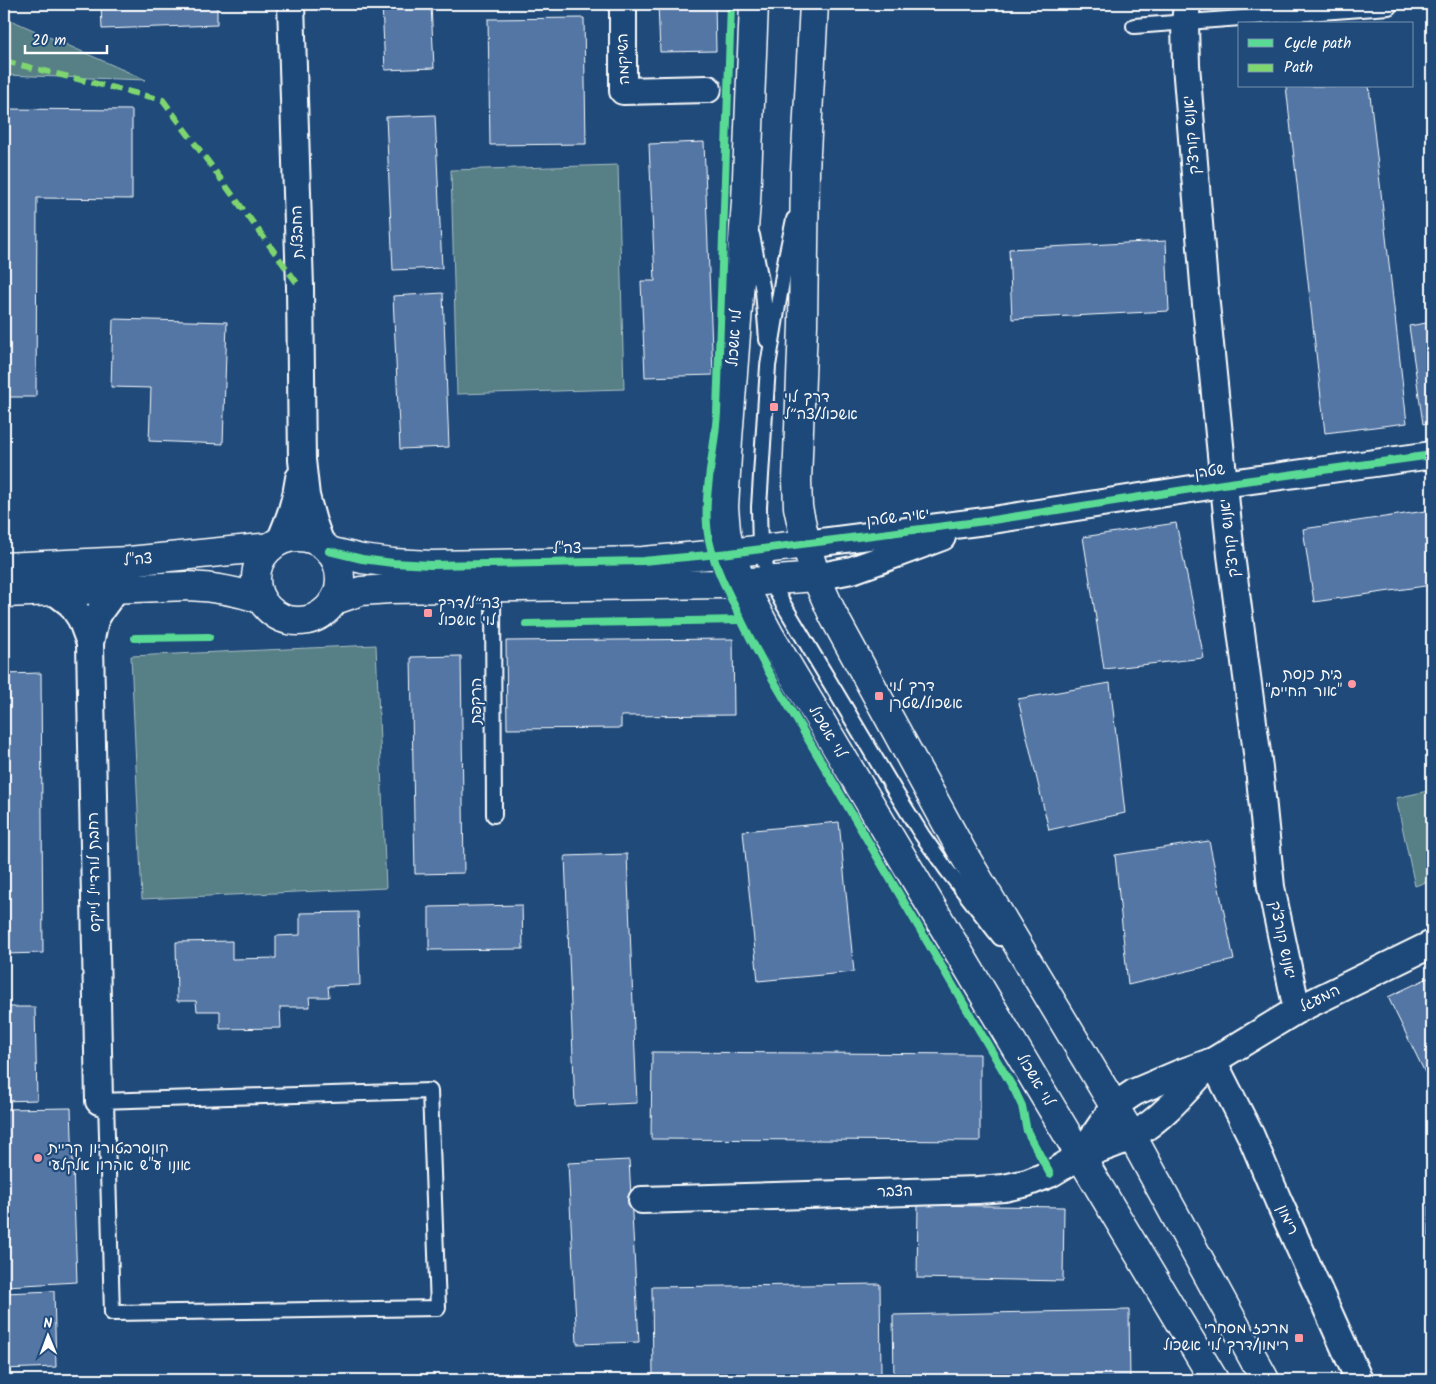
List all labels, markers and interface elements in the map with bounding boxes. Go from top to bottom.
scale bar [25,22,108,54]
legend [1238,22,1414,88]
text: 20 m [32,29,66,53]
text: Cycle path [1284,32,1351,56]
street label: השיקמה [611,33,637,85]
text: Path [1284,56,1313,80]
street label: יאנוש קורצ'ק [1177,95,1207,175]
street label: החבצלת [285,205,311,260]
street label: לוי אשכול [721,307,749,368]
place label: דרך לוי אשכול/צה״ל [784,386,858,427]
marker: דרך לוי אשכול/צה״ל [768,401,780,413]
street label: שטרן [1193,458,1227,486]
street label: יאנוש קורצ'ק [1213,497,1247,579]
street label: יאיר שטרן [865,502,931,534]
street label: צה"ל [552,537,582,561]
street label: צה"ל [122,547,154,573]
place label: צה״ל/דרך לוי אשכול [438,592,500,633]
marker: צה״ל/דרך לוי אשכול [422,607,434,619]
place label: בית כנסת "אור החיים" [1265,663,1342,704]
place label: דרך לוי אשכול/שטרן [889,675,963,716]
street label: הרקפת [465,678,489,725]
marker: בית כנסת "אור החיים" [1346,678,1358,690]
marker: דרך לוי אשכול/שטרן [873,690,885,702]
street label: לוי אשכול [802,701,853,764]
street label: רחבת לורדייל לייקס [82,812,108,932]
street label: יאנוש קורצ'ק [1262,899,1302,981]
street label: המעגל [1295,979,1345,1019]
street label: לוי אשכול [1010,1049,1061,1112]
place label: קונסרבטוריון קריית אונו ע"ש אהרון אלקלעי [47,1137,191,1178]
marker: קונסרבטוריון קריית אונו ע"ש אהרון אלקלעי [32,1152,44,1164]
street label: הצבר [877,1179,913,1205]
street label: רימון [1270,1201,1304,1239]
north arrow [22,1312,72,1362]
text: N [43,1313,53,1335]
place label: מרכז מסחרי רימון/דרך לוי אשכול [1163,1317,1289,1358]
marker: מרכז מסחרי רימון/דרך לוי אשכול [1293,1332,1305,1344]

